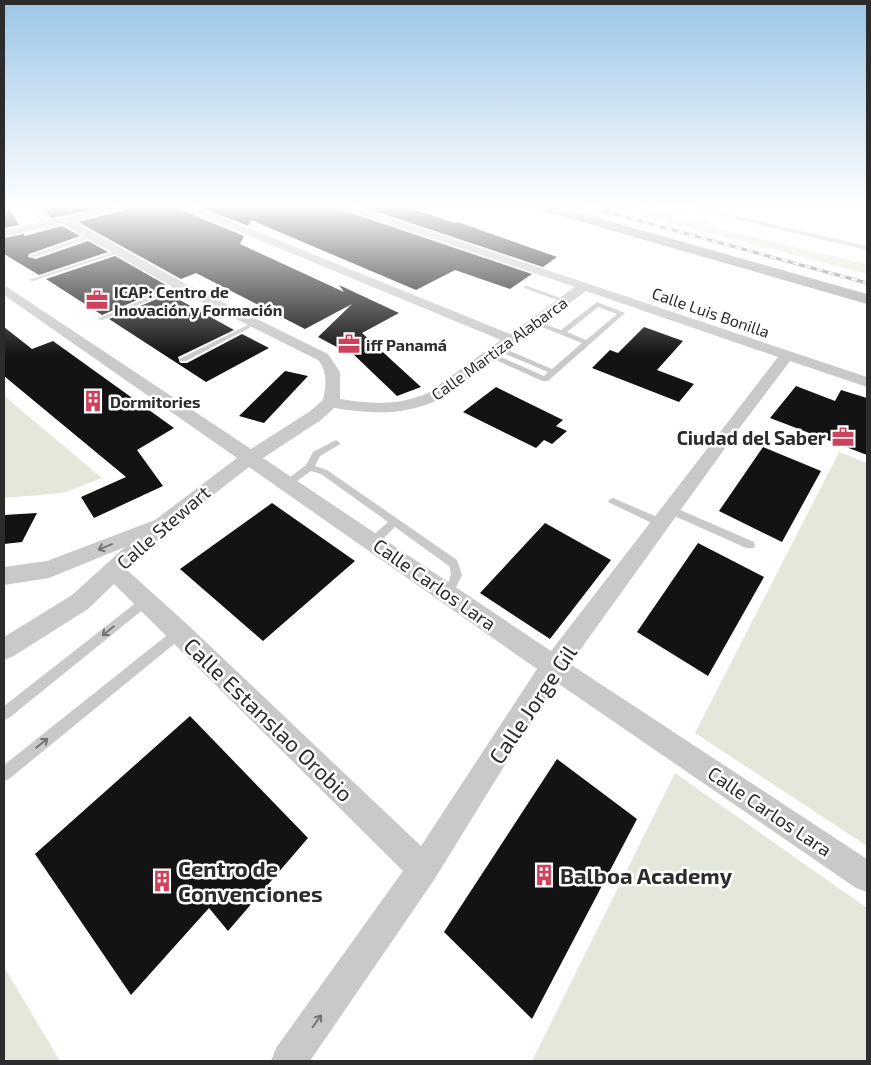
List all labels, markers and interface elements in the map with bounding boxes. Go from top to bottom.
place label: ICAP: Centro de Inovación y Formación [114,282,282,320]
street label: Calle Luis Bonilla [650,283,772,341]
office icon: ICAP: Centro de Inovación y Formación [84,287,110,313]
street label: Calle Martiza Alabarca [427,292,571,404]
office icon: iff Panamá [336,331,362,357]
place label: iff Panamá [366,335,447,354]
building icon: Dormitories [80,388,106,414]
place label: Dormitories [110,392,200,411]
office icon: Ciudad del Saber [830,424,856,450]
place label: Ciudad del Saber [677,426,826,449]
street label: Calle Stewart [112,480,214,574]
street label: Calle Carlos Lara [369,533,501,635]
one-way arrow [98,542,113,552]
one-way arrow [101,626,115,636]
street label: Calle Estanslao Orobio [179,632,359,806]
street label: Calle Jorge Gil [483,639,581,768]
one-way arrow [35,738,48,749]
street label: Calle Carlos Lara [704,761,836,861]
place label: Centro de Convenciones [178,855,323,906]
building icon: Balboa Academy [531,862,557,888]
place label: Balboa Academy [560,862,733,889]
building icon: Centro de Convenciones [149,868,175,894]
one-way arrow [312,1014,322,1028]

